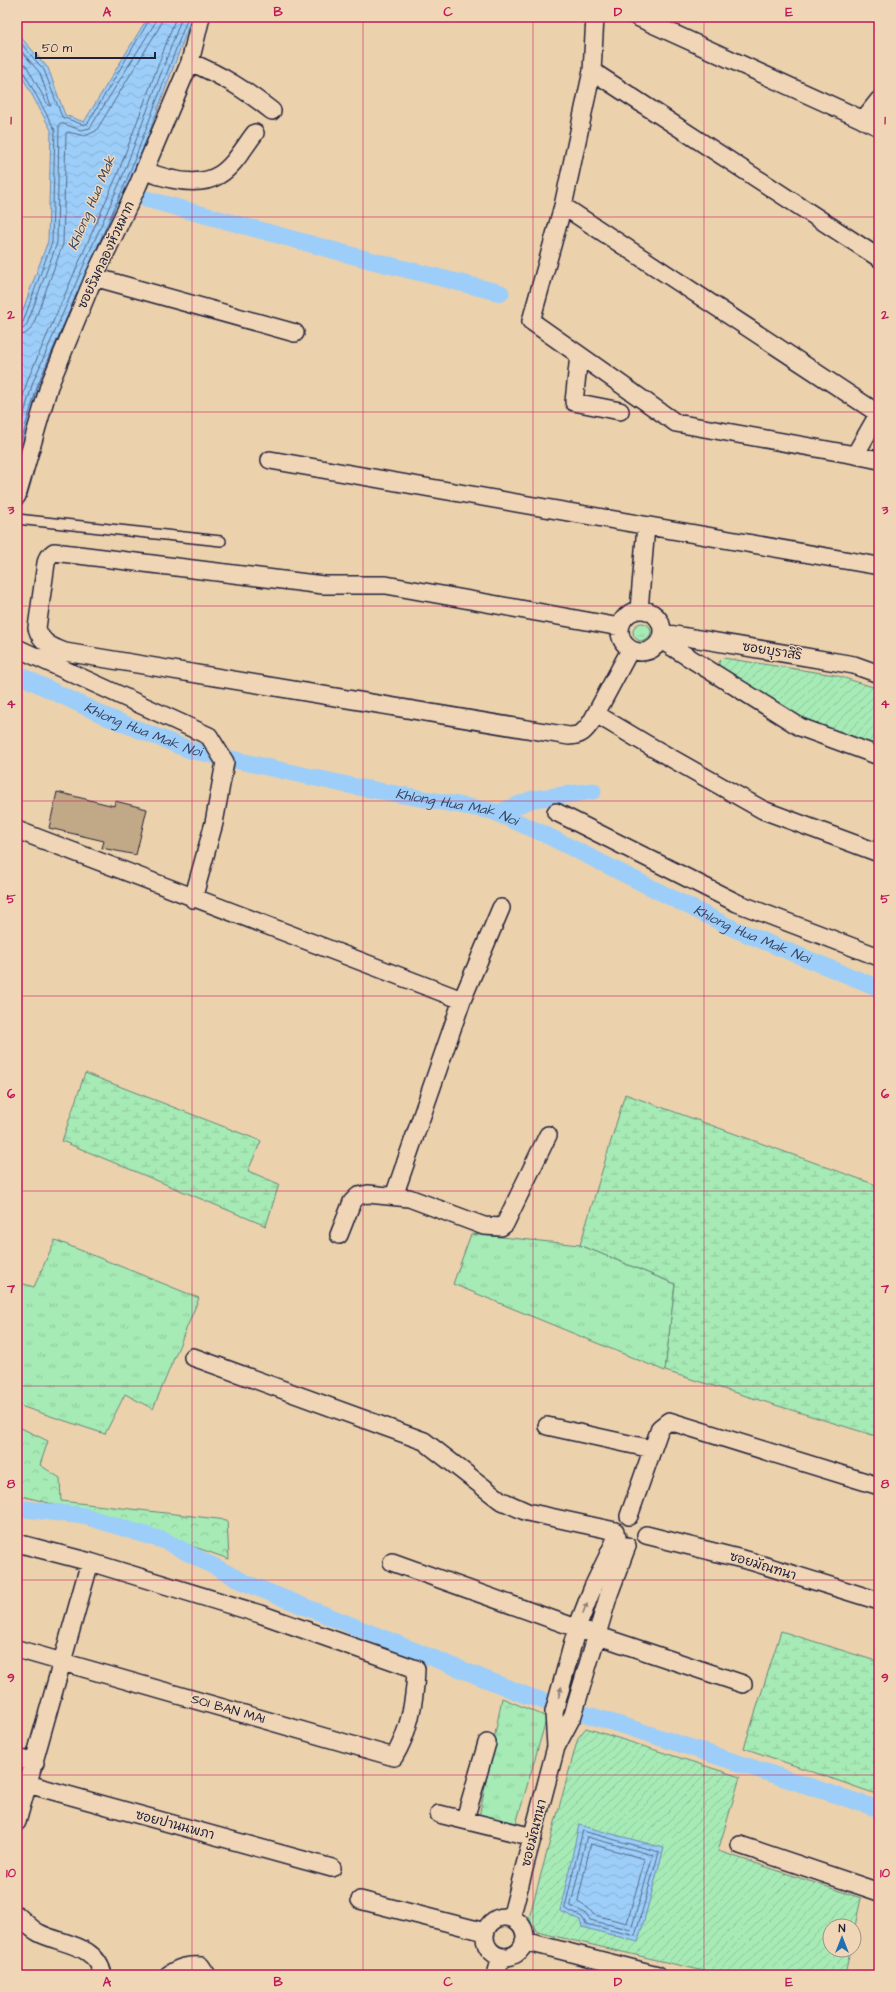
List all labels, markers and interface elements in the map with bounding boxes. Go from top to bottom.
text: A [103,3,112,21]
text: B [273,3,283,21]
text: C [443,3,453,21]
text: D [614,3,623,21]
text: E [785,3,793,21]
scale bar [36,34,155,60]
text: 50 m [42,40,73,57]
text: 1 [10,111,12,129]
text: 1 [884,111,886,129]
water label: Khlong Hua Mak [63,152,121,253]
street label: ซอยริมคลองหัวหมาก [73,198,139,312]
text: 2 [6,306,15,324]
text: 2 [880,306,889,324]
text: 3 [7,501,15,519]
text: 3 [881,501,889,519]
street label: ซอยบุราสิริ [741,637,803,665]
text: 4 [7,695,16,713]
text: 4 [881,695,890,713]
water label: Khlong Hua Mak Noi [81,697,205,763]
water label: Khlong Hua Mak Noi [394,784,523,832]
text: 5 [6,890,16,908]
text: 5 [880,890,890,908]
water label: Khlong Hua Mak Noi [690,900,815,970]
text: 6 [7,1085,16,1103]
text: 6 [881,1085,890,1103]
text: 7 [6,1280,16,1298]
text: 7 [880,1280,890,1298]
text: 8 [7,1475,16,1493]
text: 8 [881,1475,890,1493]
street label: ซอยมัณฑนา [727,1547,799,1585]
one-way arrow [583,1602,589,1614]
text: 9 [7,1669,15,1687]
text: 9 [881,1669,889,1687]
one-way arrow [557,1686,563,1698]
street label: SOI BAN MAI [189,1690,267,1728]
street label: ซอยมัณฑนา [517,1797,551,1869]
street label: ซอยปานนพภา [133,1806,217,1844]
text: 10 [6,1864,17,1882]
text: 10 [880,1864,891,1882]
north arrow [822,1918,862,1958]
text: N [839,1921,846,1936]
text: A [103,1973,112,1991]
text: B [273,1973,283,1991]
text: C [443,1973,453,1991]
text: D [614,1973,623,1991]
text: E [785,1973,793,1991]

